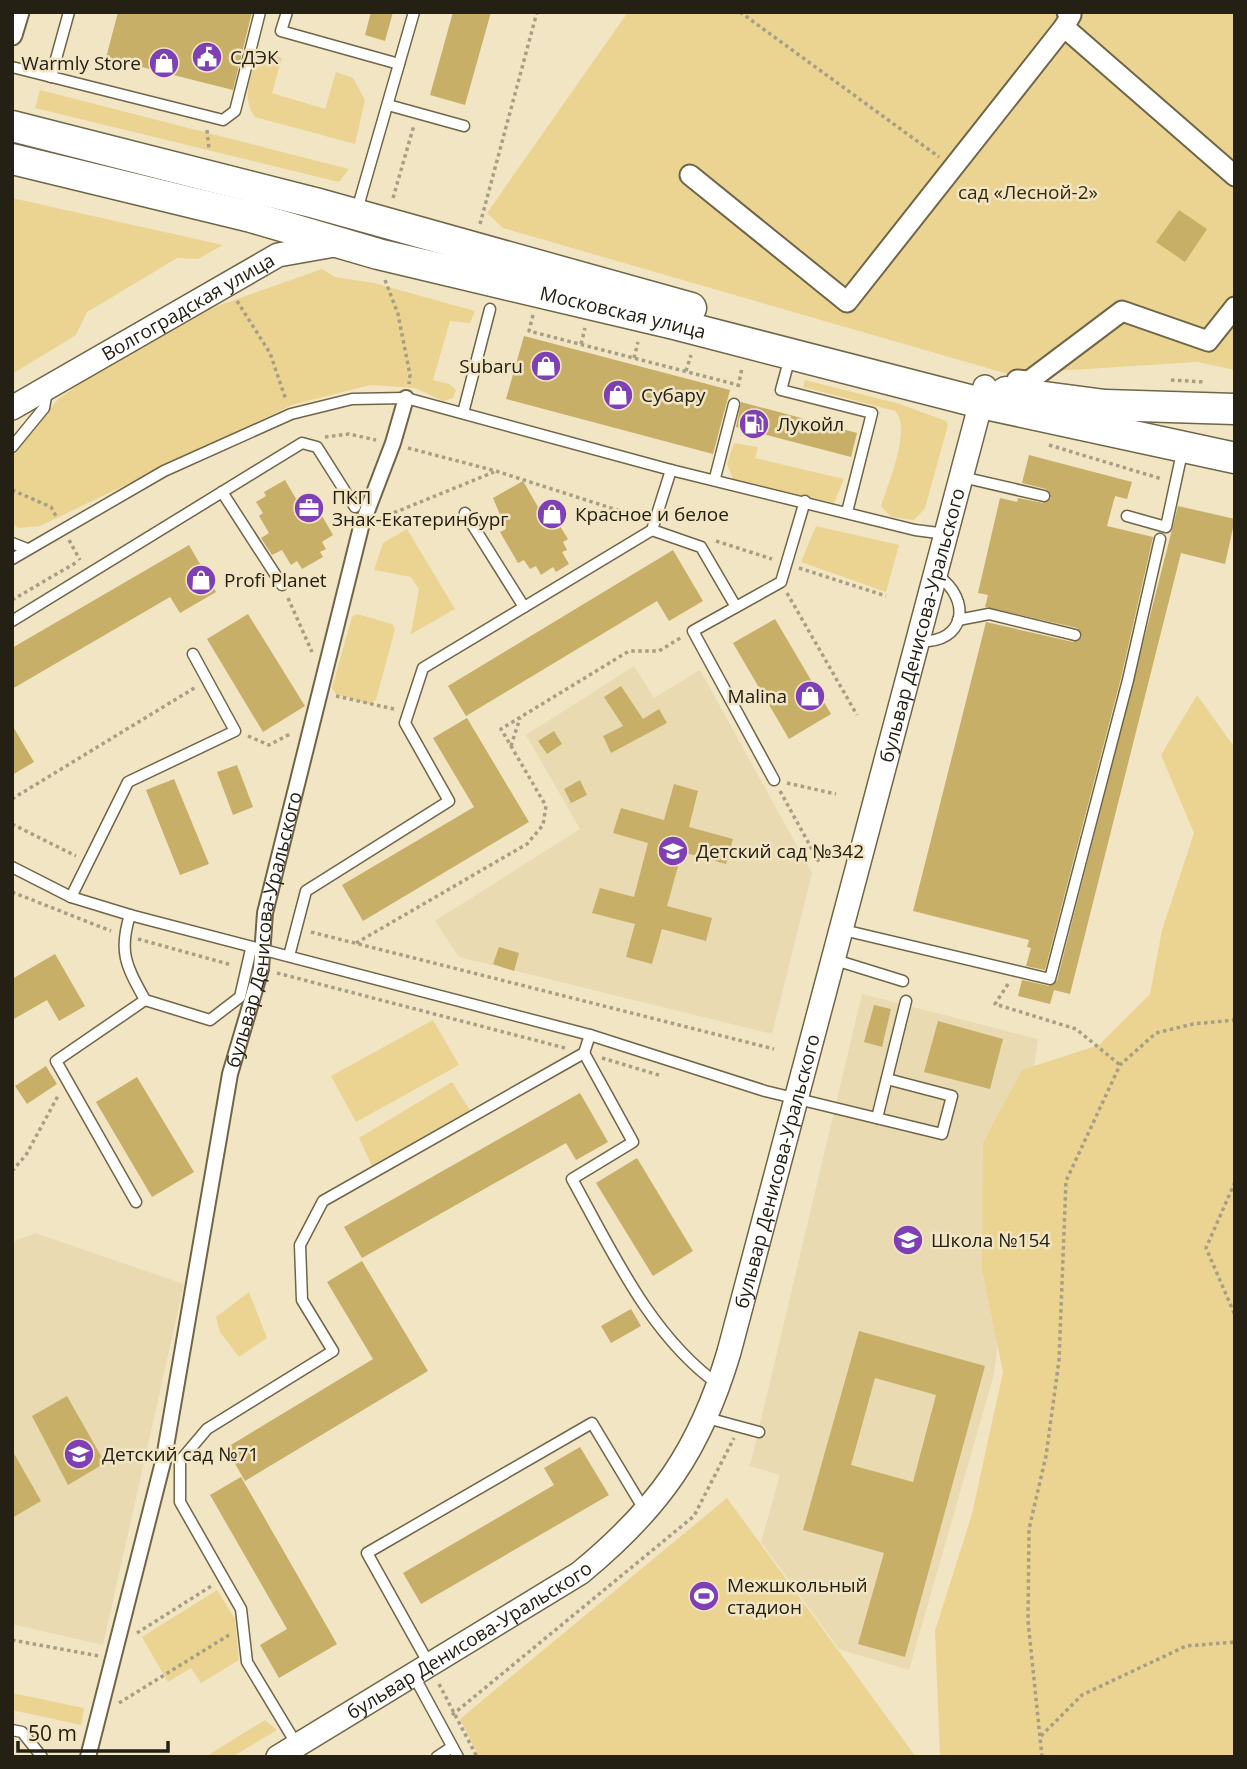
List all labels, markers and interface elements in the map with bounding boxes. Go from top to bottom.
public building icon: СДЭК [190,40,224,74]
place label: СДЭК [230,44,279,70]
shop icon: Warmly Store [147,46,181,80]
place label: Warmly Store [21,50,141,76]
park label: сад «Лесной-2» [958,179,1098,205]
street label: Волгоградская улица [97,247,279,367]
street label: Московская улица [537,280,709,345]
shop icon: Subaru [529,349,563,383]
place label: Subaru [459,353,523,379]
shop icon: Субару [601,378,635,412]
place label: Субару [641,382,706,408]
fuel station icon: Лукойл [737,407,771,441]
place label: Лукойл [777,411,844,437]
place label: ПКП Знак-Екатеринбург [332,484,509,532]
street label: бульвар Денисова-Уральского [873,485,971,765]
office icon: ПКП Знак-Екатеринбург [292,491,326,525]
shop icon: Красное и белое [535,497,569,531]
place label: Красное и белое [575,501,729,527]
shop icon: Profi Planet [184,563,218,597]
place label: Profi Planet [224,567,327,593]
shop icon: Malina [793,679,827,713]
place label: Malina [728,683,787,709]
street label: бульвар Денисова-Уральского [220,789,308,1071]
school or university icon: Детский сад №342 [656,834,690,868]
place label: Детский сад №342 [696,838,864,864]
street label: бульвар Денисова-Уральского [728,1031,826,1311]
school or university icon: Школа №154 [891,1223,925,1257]
place label: Школа №154 [931,1227,1050,1253]
school or university icon: Детский сад №71 [62,1437,96,1471]
place label: Детский сад №71 [102,1441,259,1467]
street label: бульвар Денисова-Уральского [342,1555,598,1725]
place label: Межшкольный стадион [727,1572,868,1620]
sports icon: Межшкольный стадион [687,1579,721,1613]
scale bar [18,1710,168,1754]
text: 50 m [28,1719,77,1747]

